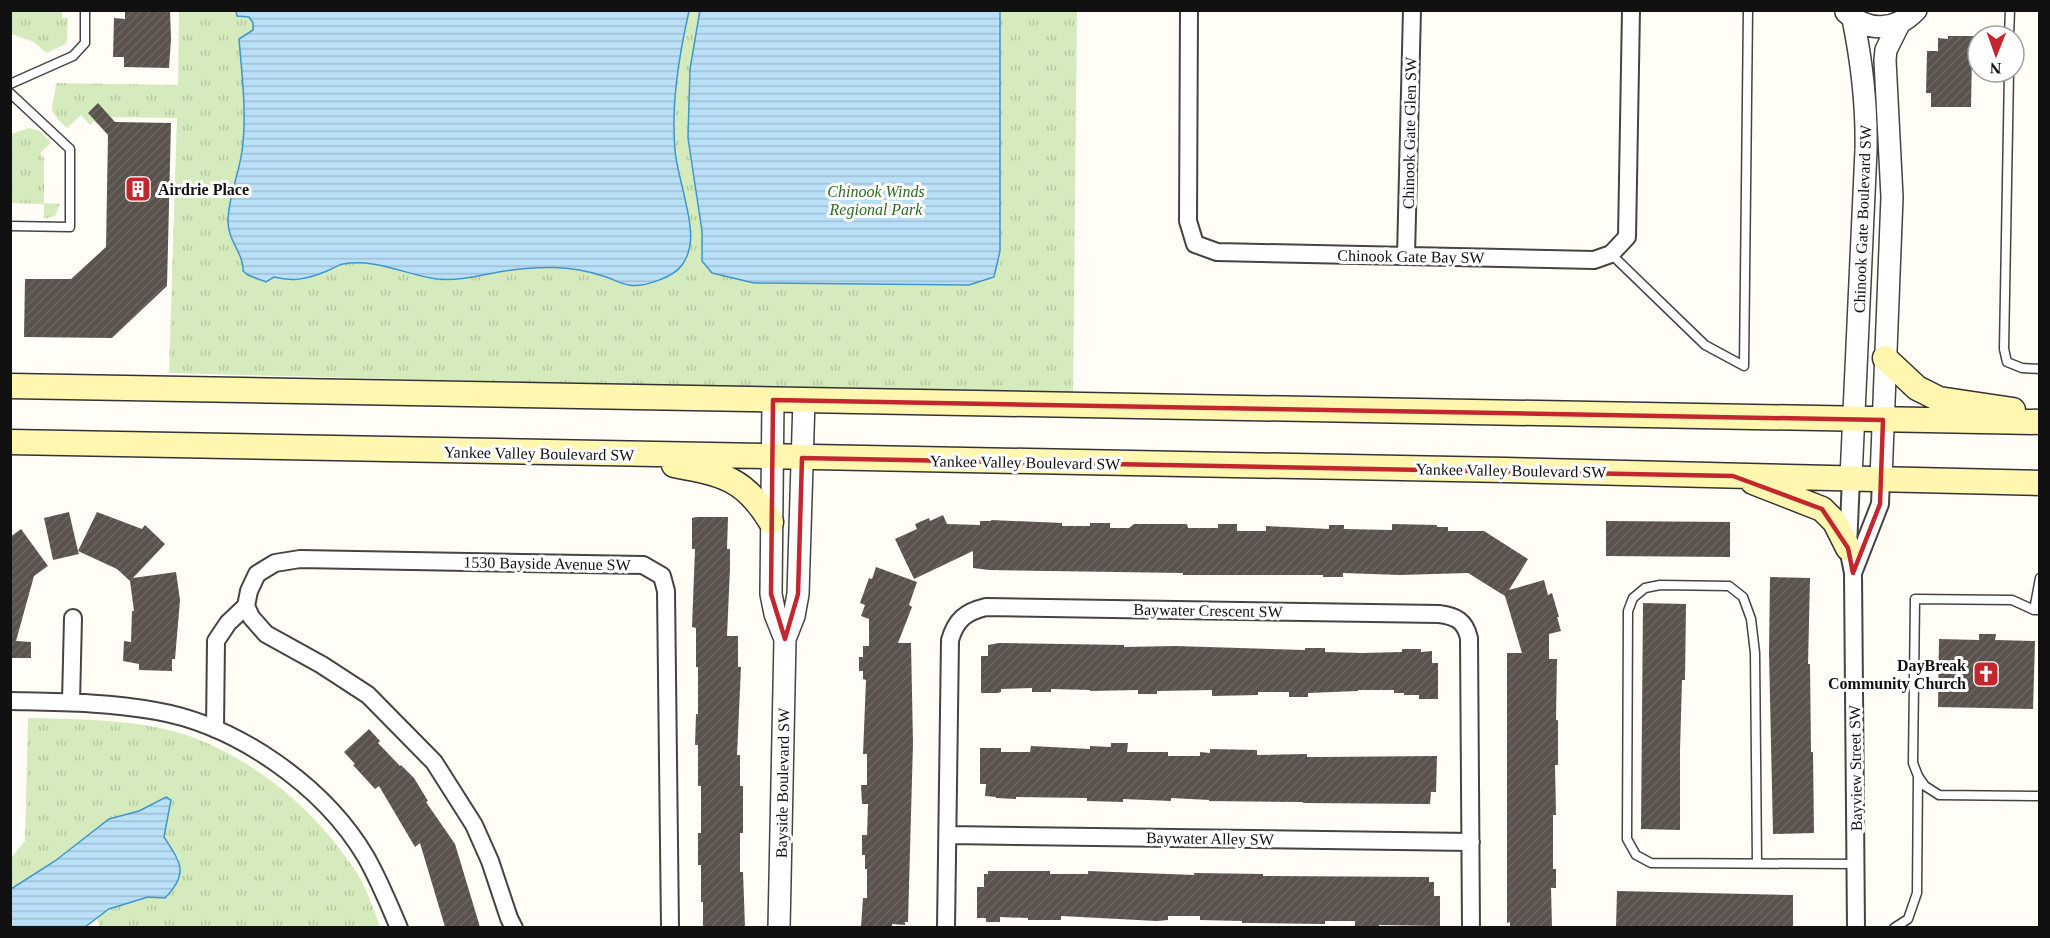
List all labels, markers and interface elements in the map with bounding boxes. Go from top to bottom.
north arrow [1966,24,2026,84]
street label: Chinook Gate Glen SW [1400,56,1419,209]
text: N [1989,60,2002,77]
street label: Chinook Gate Boulevard SW [1851,124,1874,313]
building icon: Airdrie Place [123,174,153,204]
place label: Airdrie Place [158,181,249,198]
park label: Chinook Winds Regional Park [827,183,925,219]
street label: Chinook Gate Bay SW [1337,247,1486,267]
street label: Yankee Valley Boulevard SW [444,443,635,465]
street label: Yankee Valley Boulevard SW [930,452,1121,474]
street label: Yankee Valley Boulevard SW [1416,460,1607,482]
street label: 1530 Bayside Avenue SW [463,554,632,574]
street label: Baywater Crescent SW [1133,601,1284,621]
place label: DayBreak Community Church [1828,657,1966,693]
church icon: DayBreak Community Church [1971,659,2001,689]
street label: Bayview Street SW [1846,704,1866,831]
street label: Bayside Boulevard SW [773,707,793,858]
street label: Baywater Alley SW [1146,829,1275,849]

